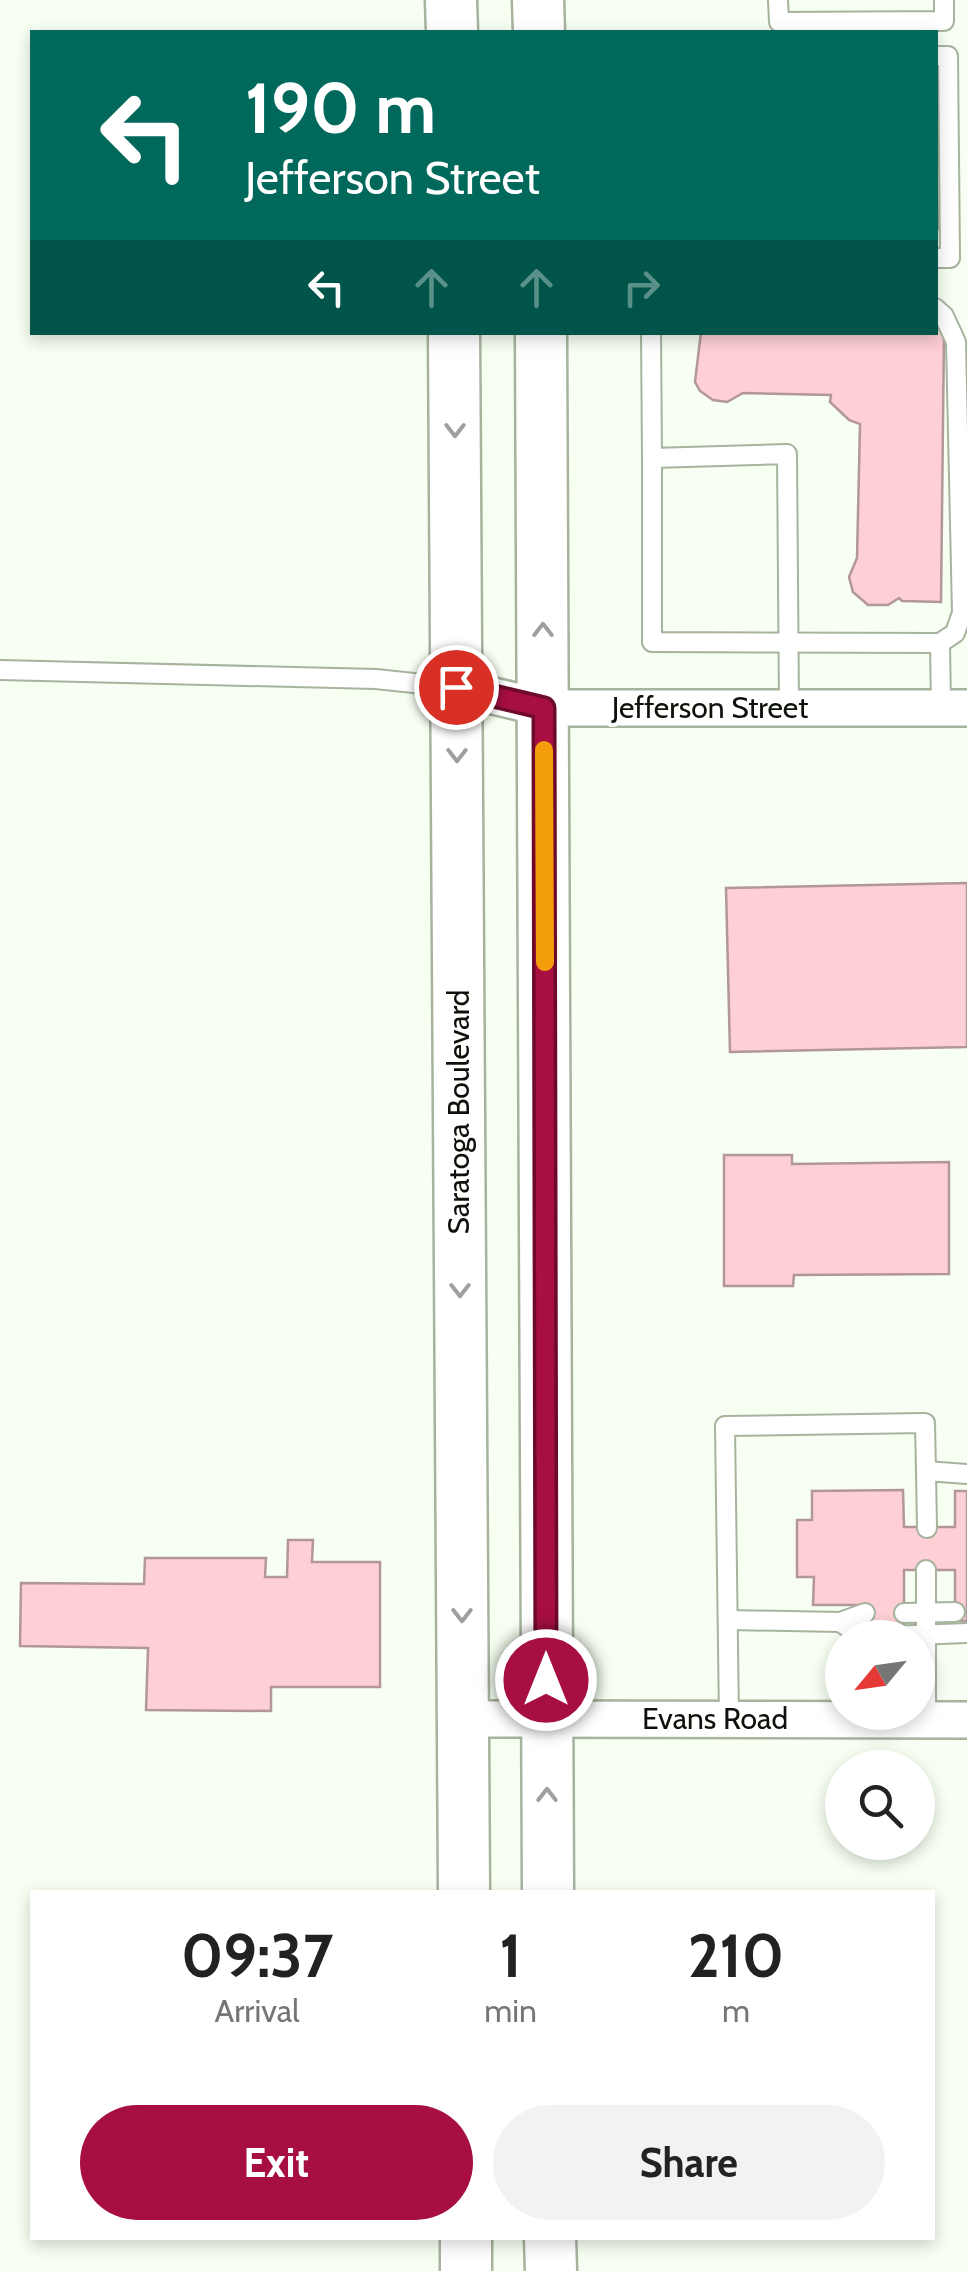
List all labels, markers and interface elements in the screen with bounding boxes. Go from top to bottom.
text: 190 m [245,65,436,151]
icon: left [80,70,210,200]
text: Jefferson Street [245,151,540,205]
icon: left [299,260,354,315]
icon: ahead [404,260,459,315]
icon: ahead [509,260,564,315]
icon: right [614,260,669,315]
one-way arrow [444,422,465,438]
one-way arrow [532,622,554,638]
pin [414,645,499,730]
icon: arrive [429,660,484,715]
street label: Jefferson Street [611,689,808,726]
one-way arrow [446,748,468,763]
street label: Saratoga Boulevard [440,990,477,1234]
one-way arrow [449,1282,471,1298]
one-way arrow [451,1608,473,1623]
north arrow [825,1620,935,1730]
map controls [825,1620,935,1860]
position arrow [494,1628,598,1732]
street label: Evans Road [642,1700,788,1737]
button: search [825,1750,935,1860]
one-way arrow [536,1787,558,1802]
text: 09:37 [181,1919,333,1992]
text: 1 [499,1919,522,1992]
text: 210 [688,1919,784,1992]
text: Arrival [214,1991,300,2030]
text: min [484,1991,537,2030]
text: m [722,1991,750,2030]
button: Exit [80,2105,473,2220]
button: Share [493,2105,885,2220]

